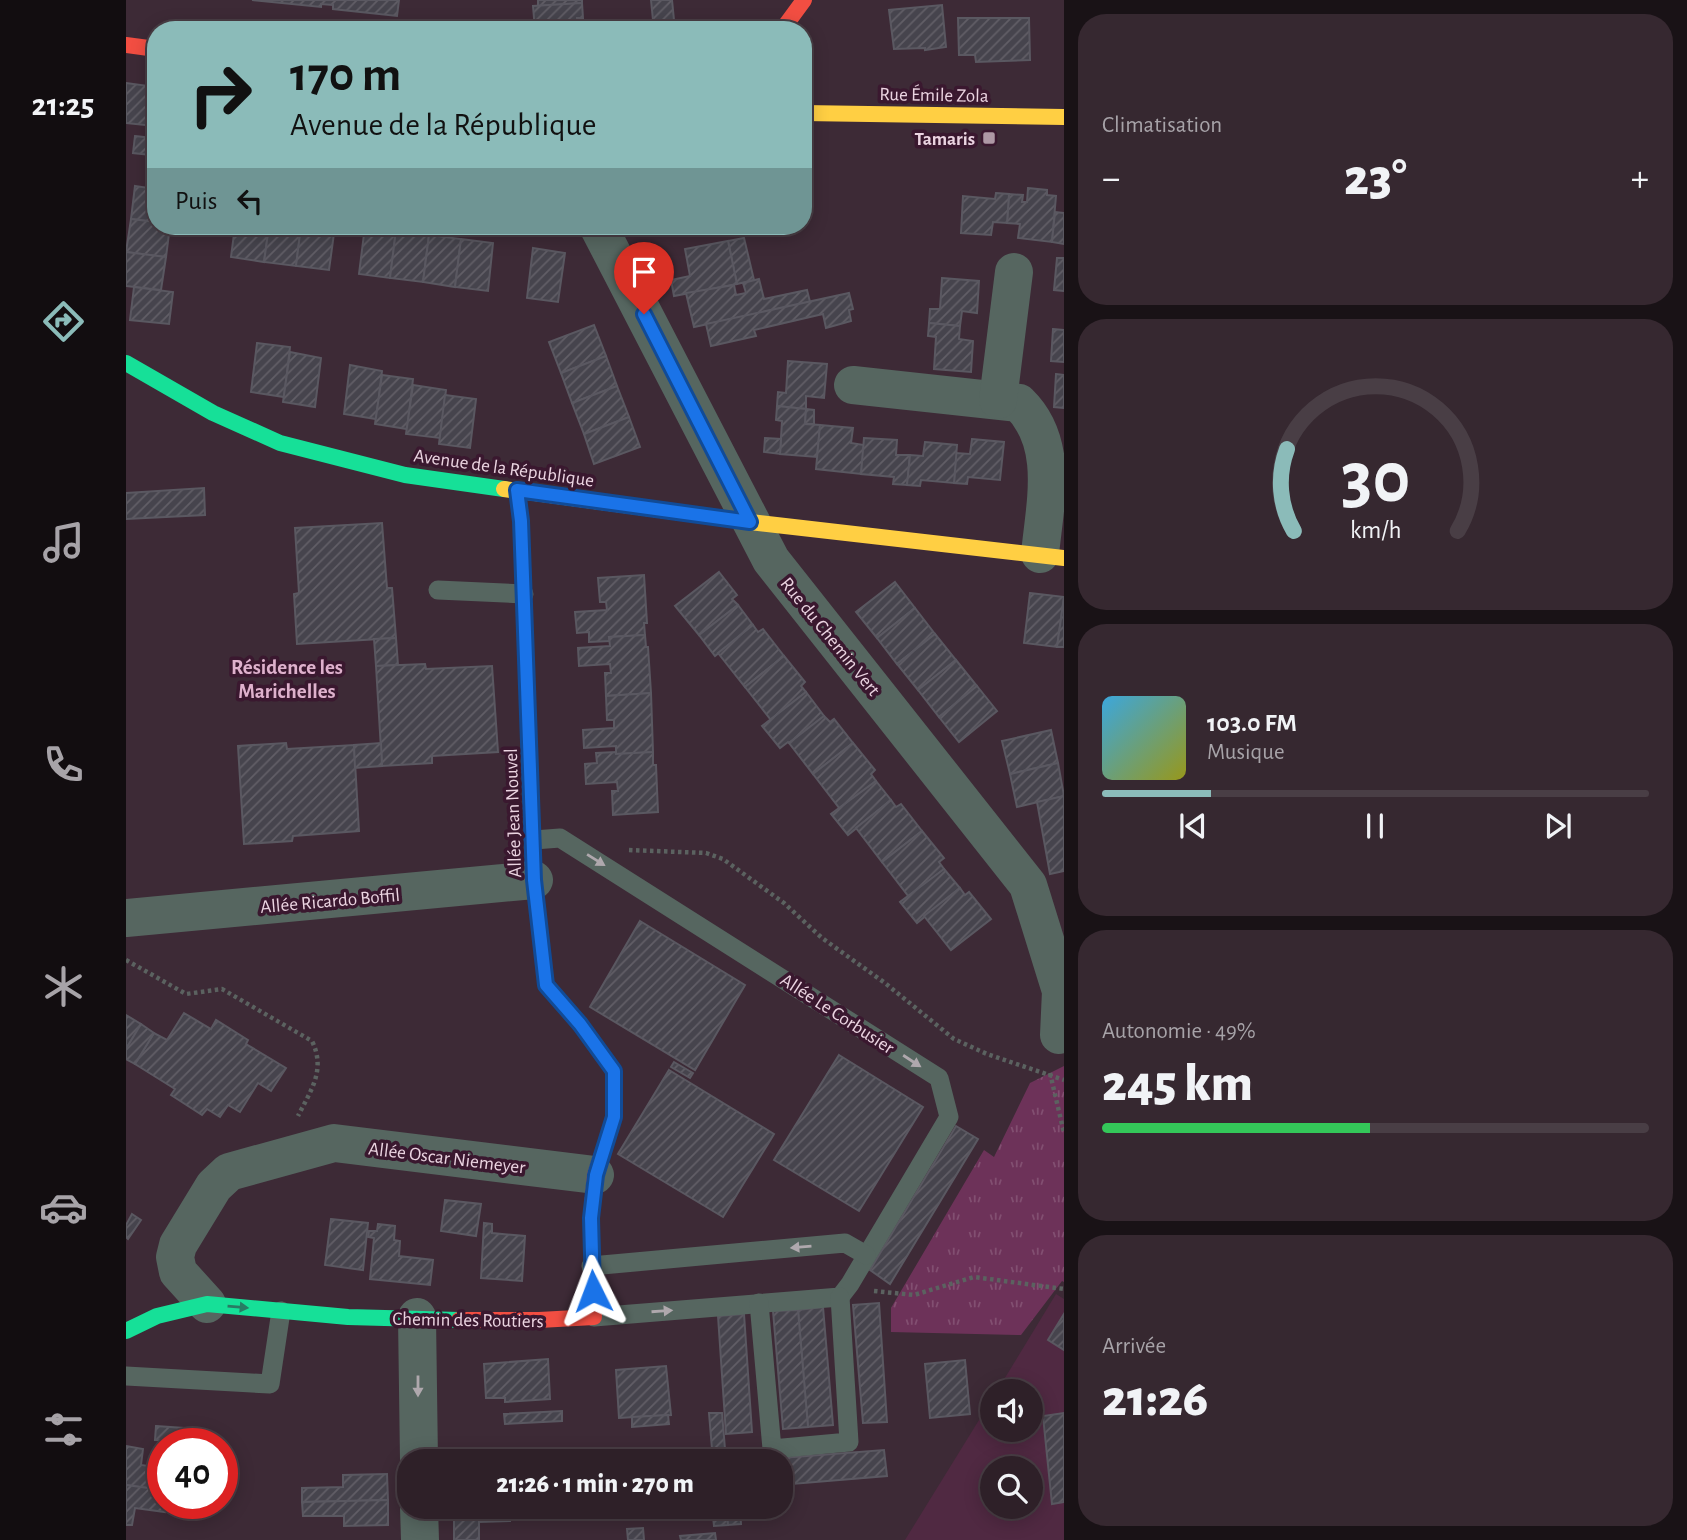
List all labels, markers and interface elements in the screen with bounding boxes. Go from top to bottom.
icon: right [175,49,266,140]
text: 170 m [290,51,401,100]
street label: Rue Émile Zola [879,83,989,106]
text: 21:25 [32,89,94,121]
text: Avenue de la République [290,109,597,141]
text: Climatisation [1102,114,1222,137]
place label: Tamaris [914,130,975,149]
marker: Tamaris [981,130,997,146]
text: 23° [1344,152,1407,204]
text: − [1102,160,1120,198]
text: + [1631,160,1649,198]
icon: left [231,182,269,220]
text: Puis [175,188,217,214]
pin [614,242,674,314]
icon: arrive [625,253,663,291]
icon: directions [39,297,88,346]
text: 30 [1341,443,1410,516]
street label: Avenue de la République [412,446,595,491]
icon: music [39,518,88,567]
text: km/h [1350,518,1401,543]
street label: Rue du Chemin Vert [776,574,883,700]
district label: Résidence les Marichelles [231,657,343,702]
text: 103.0 FM [1207,710,1297,736]
icon: phone [39,740,88,789]
text: Musique [1207,741,1285,764]
street label: Allée Jean Nouvel [502,748,525,878]
icon: previous [1174,807,1212,845]
icon: pause [1356,807,1394,845]
icon: next [1539,807,1577,845]
one-way arrow [586,854,605,867]
street label: Allée Ricardo Boffil [259,886,401,917]
icon: climate [39,962,88,1011]
street label: Allée Le Corbusier [777,971,897,1058]
text: Autonomie · 49% [1102,1020,1256,1043]
one-way arrow [902,1054,922,1067]
text: 245 km [1102,1058,1253,1110]
street label: Allée Oscar Niemeyer [367,1139,526,1178]
icon: car [39,1183,88,1232]
one-way arrow [790,1242,812,1253]
position arrow [556,1254,630,1328]
one-way arrow [227,1302,249,1313]
one-way arrow [651,1306,673,1317]
street label: Chemin des Routiers [392,1310,544,1331]
text: Arrivée [1102,1335,1166,1358]
text: 21:26 [1102,1373,1208,1425]
one-way arrow [412,1375,424,1397]
map controls [980,1379,1043,1519]
button: sound [980,1379,1043,1442]
icon: filters [39,1405,88,1454]
speed limit sign: 40 [147,1428,238,1519]
button: search [980,1456,1043,1519]
text: 21:26 · 1 min · 270 m [496,1471,694,1497]

